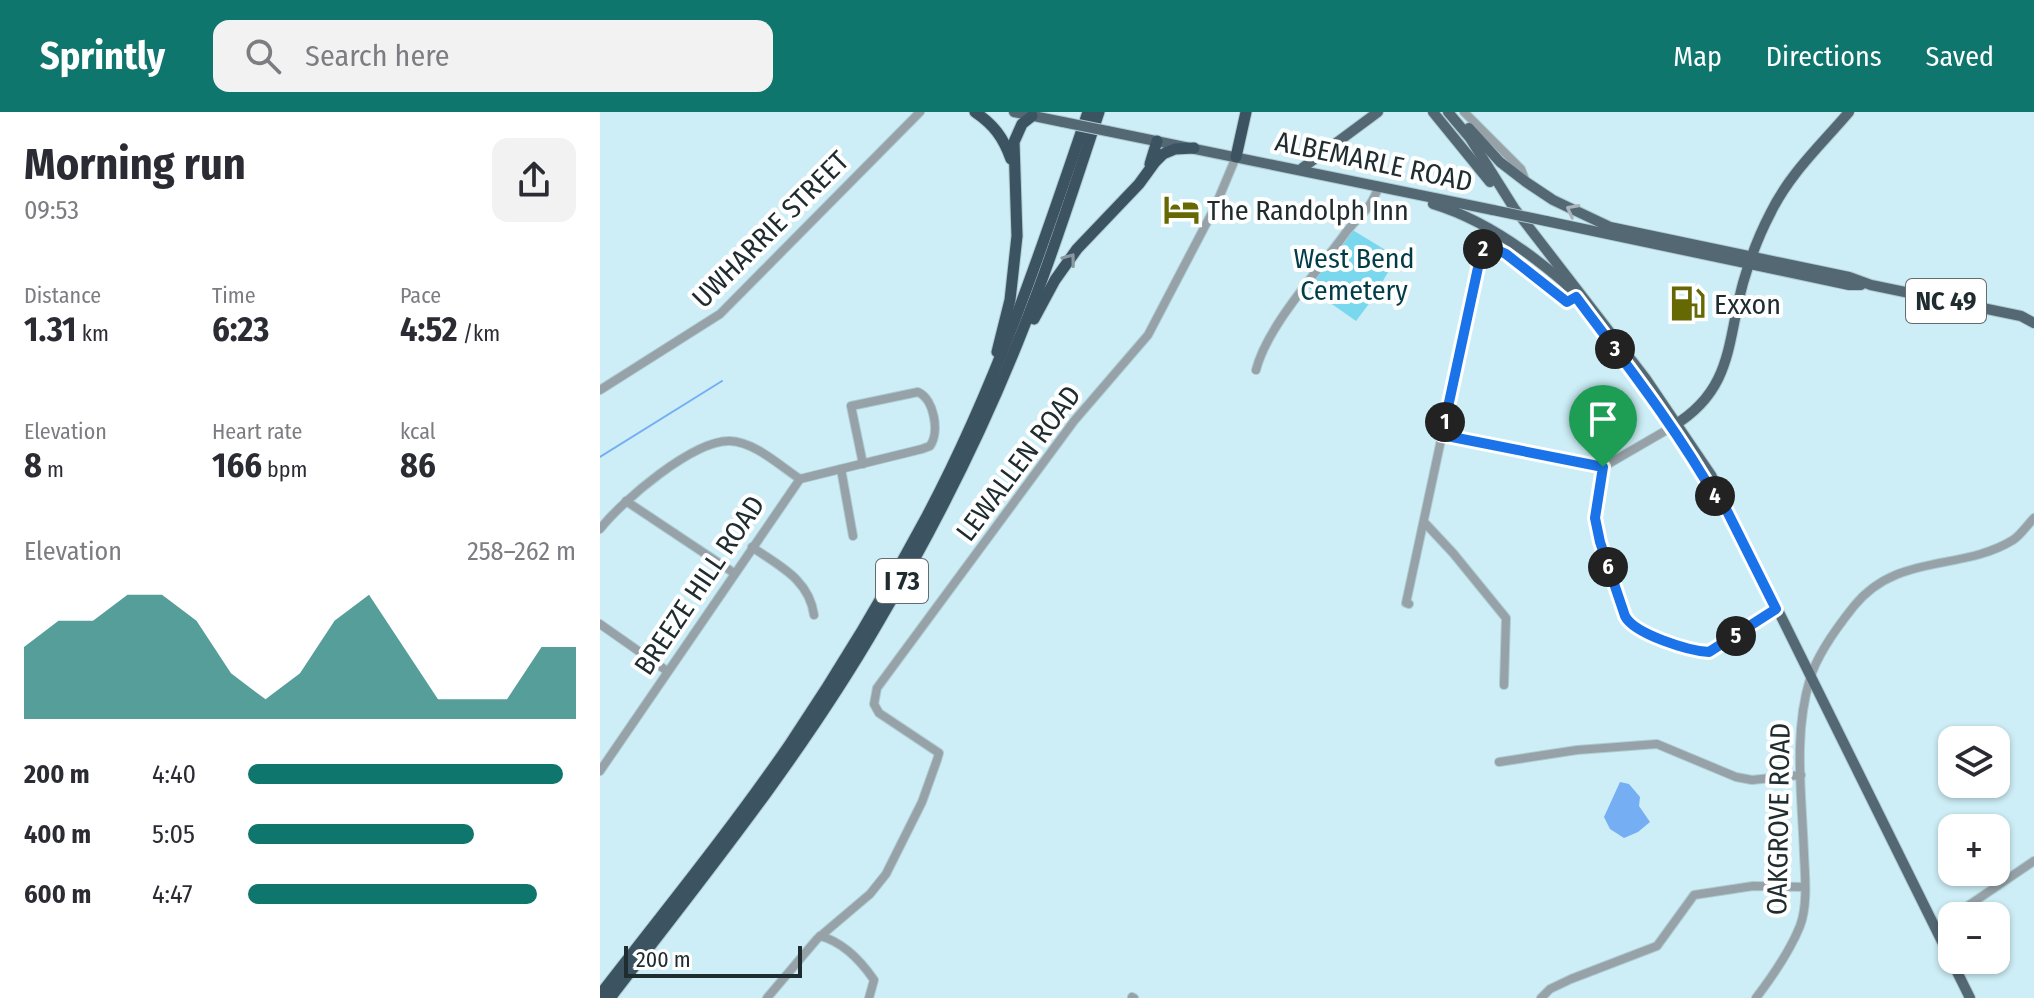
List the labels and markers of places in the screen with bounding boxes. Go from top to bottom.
hotel icon: The Randolph Inn [1162,191,1200,229]
place label: The Randolph Inn [1207,194,1409,227]
pin: 2 [1463,229,1503,269]
fuel station icon: Exxon [1669,285,1707,323]
place label: Exxon [1714,288,1781,321]
pin: 3 [1595,329,1635,369]
pin [1569,385,1637,467]
pin: 1 [1425,402,1465,442]
pin: 4 [1695,476,1735,516]
pin: 6 [1588,547,1628,587]
pin: 5 [1716,616,1756,656]

